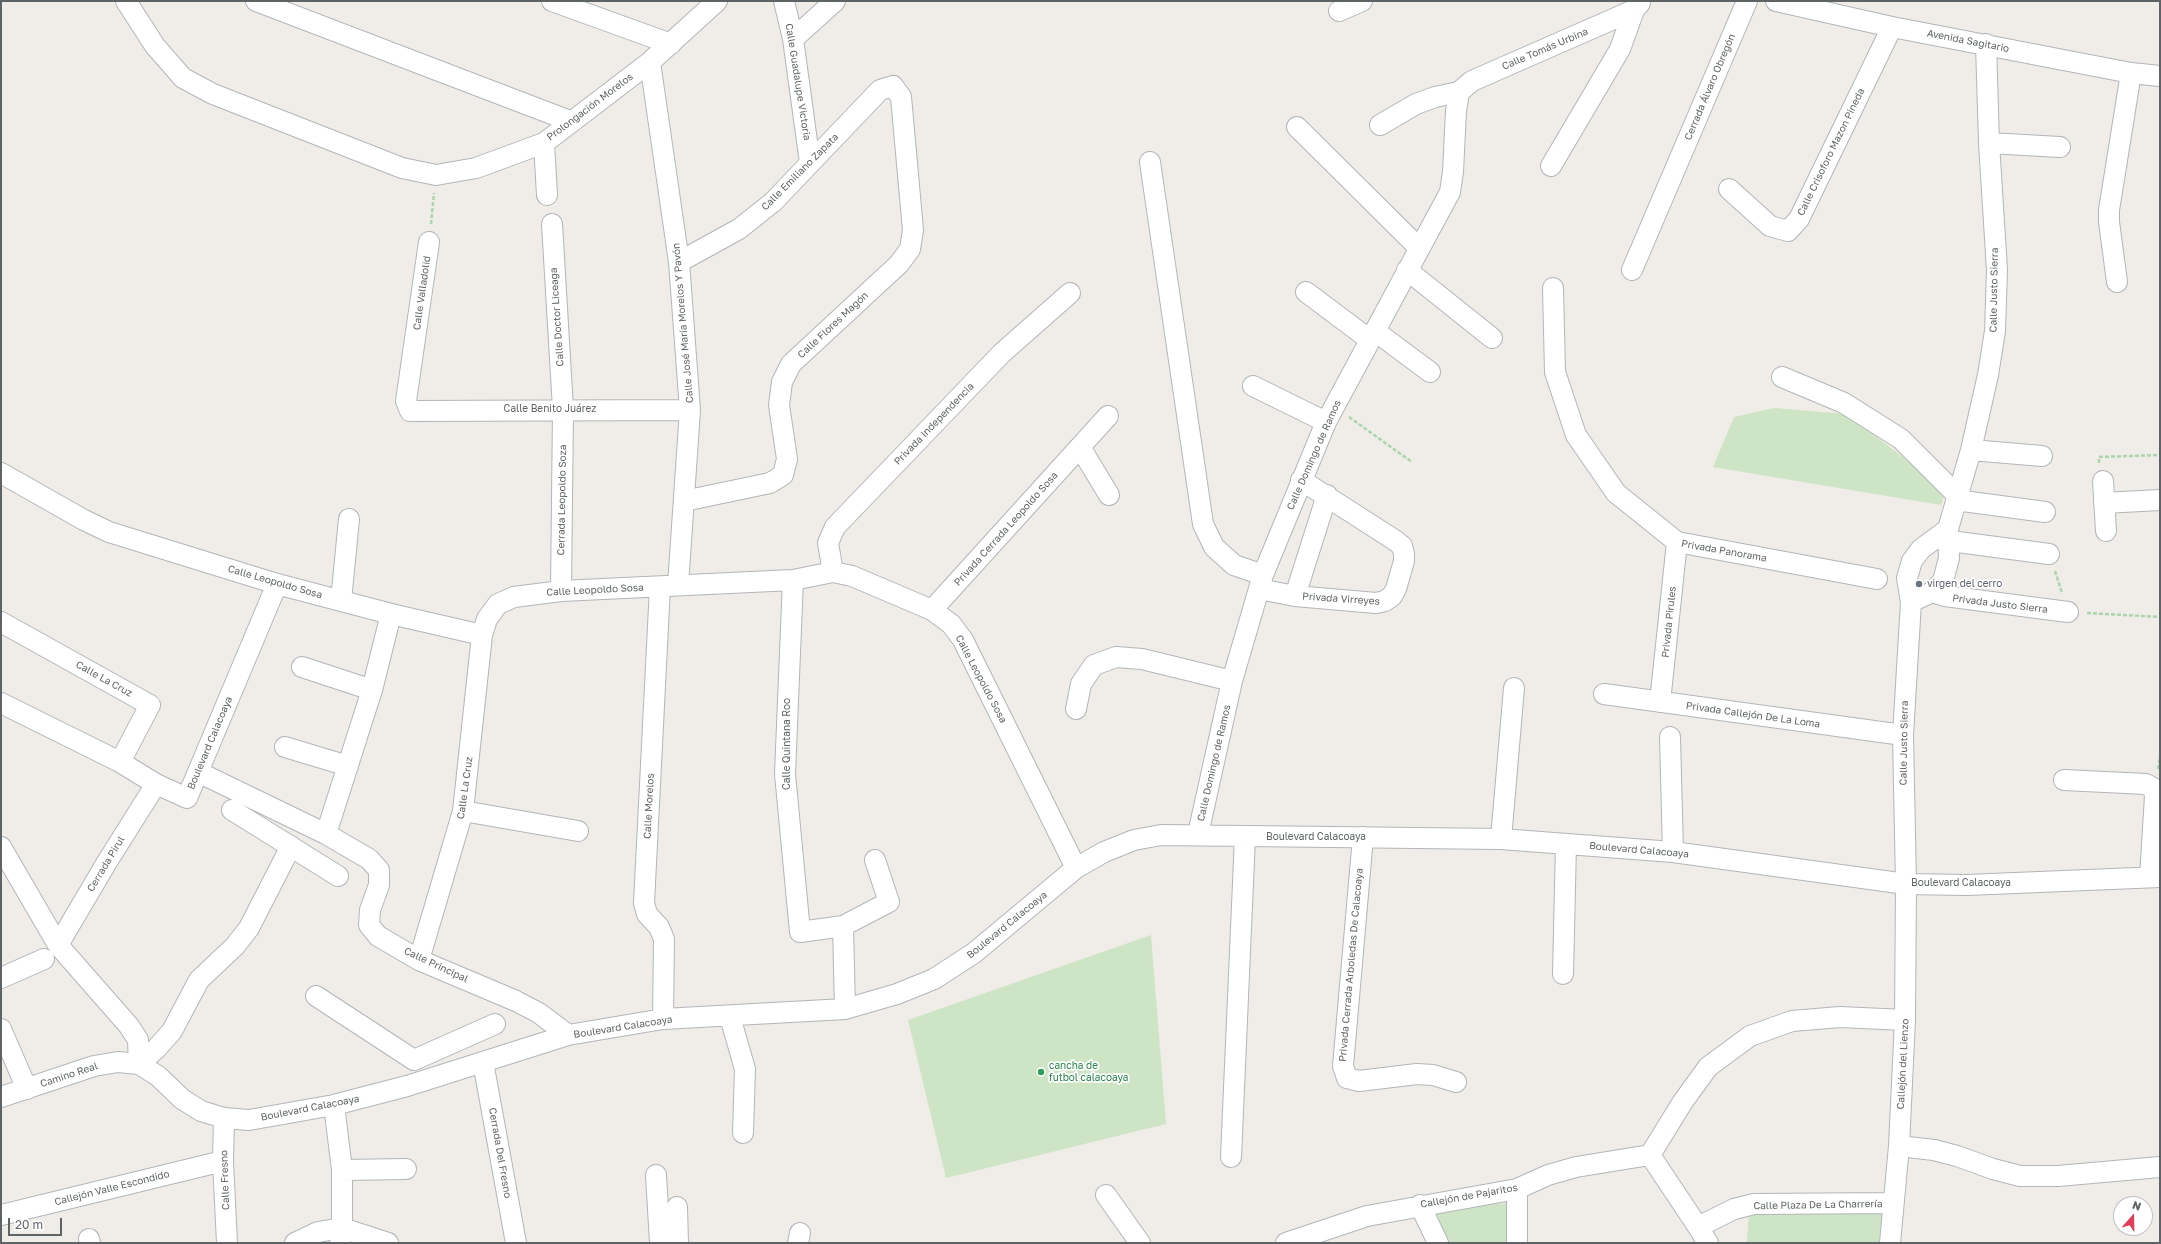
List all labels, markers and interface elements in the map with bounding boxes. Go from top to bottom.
street label: Calle Guadalupe Victoria [783,23,813,141]
street label: Calle Tomás Urbina [1500,25,1590,73]
street label: Avenida Sagitario [1926,27,2010,55]
street label: Cerrada Álvaro Obregón [1682,32,1738,142]
street label: Prolongación Morelos [545,71,635,143]
street label: Calle Crisoforo Mazon Pineda [1795,86,1867,218]
street label: Calle Emiliano Zapata [759,131,841,213]
street label: Calle José María Morelos Y Pavón [670,242,696,404]
street label: Calle Justo Sierra [1987,248,2001,332]
street label: Calle Valladolid [411,255,433,331]
street label: Calle Doctor Liceaga [548,267,566,367]
street label: Calle Flores Magón [795,289,871,361]
street label: Privada Independencia [892,380,976,468]
street label: Calle Domingo de Ramos [1284,398,1344,512]
street label: Calle Benito Juárez [504,403,596,415]
street label: Cerrada Leopoldo Soza [555,445,569,555]
street label: Privada Cerrada Leopoldo Sosa [952,470,1060,588]
street label: Privada Panorama [1680,538,1768,564]
street label: Calle Leopoldo Sosa [226,563,324,601]
place label: virgen del cerro [1927,578,2002,590]
marker: virgen del cerro [1914,579,1924,589]
street label: Calle Leopoldo Sosa [546,581,644,599]
street label: Privada Pirules [1659,586,1679,658]
street label: Privada Virreyes [1302,590,1380,608]
street label: Privada Justo Sierra [1952,592,2048,616]
street label: Calle Leopoldo Sosa [953,633,1009,725]
street label: Calle La Cruz [74,659,134,699]
street label: Boulevard Calacoaya [185,695,235,791]
street label: Calle Quintana Roo [781,698,793,790]
street label: Privada Callejón De La Loma [1685,700,1821,730]
street label: Calle Justo Sierra [1897,701,1911,785]
street label: Calle Domingo de Ramos [1195,704,1233,822]
street label: Calle La Cruz [455,756,475,820]
street label: Calle Morelos [641,773,657,839]
street label: Boulevard Calacoaya [1266,831,1366,843]
street label: Cerrada Pirul [85,834,127,894]
street label: Boulevard Calacoaya [1589,840,1689,860]
street label: Privada Cerrada Arboledas De Calacoaya [1337,868,1365,1062]
street label: Boulevard Calacoaya [1911,877,2011,889]
street label: Boulevard Calacoaya [964,889,1050,961]
street label: Calle Principal [402,945,470,985]
street label: Boulevard Calacoaya [573,1013,673,1041]
street label: Callejón del Lienzo [1895,1018,1911,1110]
street label: Camino Real [39,1060,99,1090]
place label: cancha de futbol calacoaya [1049,1060,1128,1084]
marker: cancha de futbol calacoaya [1036,1067,1046,1077]
street label: Boulevard Calacoaya [260,1093,360,1123]
street label: Cerrada Del Fresno [486,1107,514,1199]
street label: Calle Fresno [218,1150,232,1210]
street label: Callejón Valle Escondido [53,1168,171,1208]
street label: Callejón de Pajaritos [1419,1182,1519,1210]
north arrow [2113,1196,2153,1236]
street label: Calle Plaza De La Charrería [1753,1198,1883,1212]
text: N [2131,1198,2143,1213]
scale bar [10,1210,64,1236]
text: 20 m [15,1217,43,1232]

